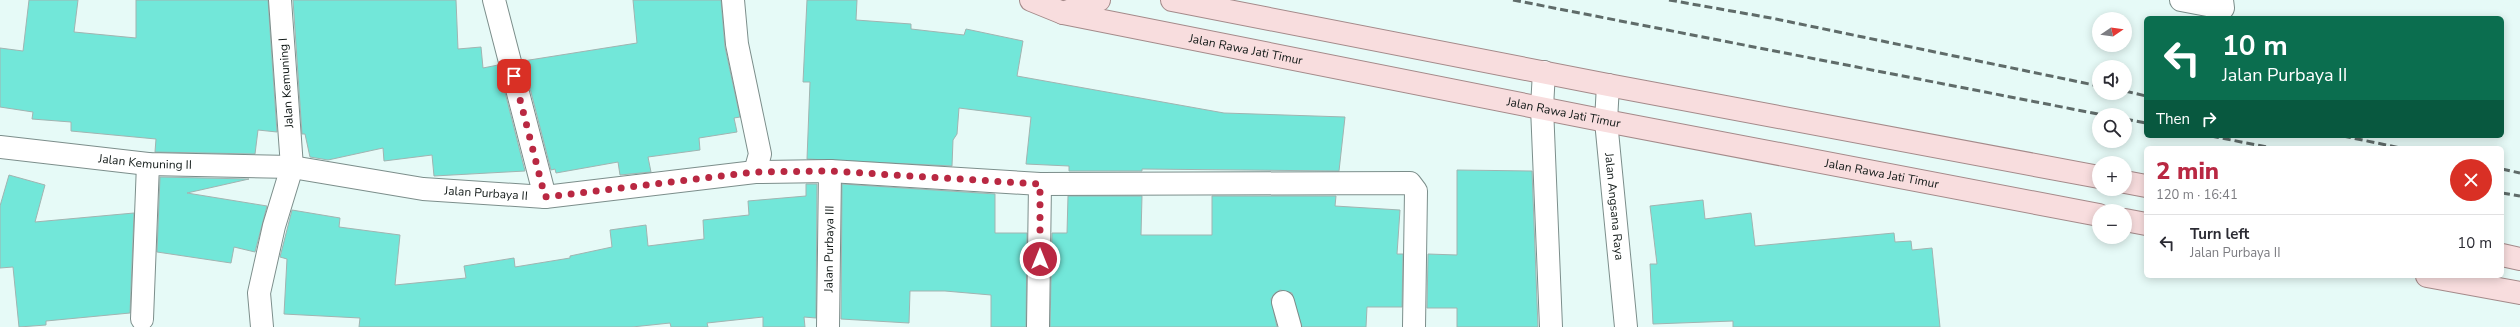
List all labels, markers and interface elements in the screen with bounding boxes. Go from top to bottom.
north arrow [2092,12,2132,52]
map controls [2092,12,2132,244]
text: 10 m [2222,27,2288,65]
street label: Jalan Rawa Jati Timur [1187,30,1305,69]
icon: left [2156,32,2208,84]
street label: Jalan Kemuning I [275,37,297,130]
pin [497,59,531,93]
button: sound [2092,60,2132,100]
text: Jalan Purbaya II [2222,63,2347,87]
icon: arrive [503,65,525,87]
street label: Jalan Rawa Jati Timur [1504,93,1623,132]
button: search [2092,108,2132,148]
icon: right [2198,108,2220,130]
text: Then [2156,109,2190,129]
street label: Jalan Kemuning II [97,150,192,173]
street label: Jalan Angsana Raya [1601,151,1627,261]
street label: Jalan Rawa Jati Timur [1823,155,1941,192]
text: 2 min [2156,155,2219,187]
button: + [2092,156,2132,196]
button: close [2450,159,2492,201]
street label: Jalan Purbaya II [443,182,528,204]
text: 120 m · 16:41 [2156,186,2238,204]
button: − [2092,204,2132,244]
street label: Jalan Purbaya III [820,206,838,293]
text: Turn left [2190,224,2249,244]
icon: left [2156,232,2178,254]
text: 10 m [2457,233,2492,253]
position arrow [1019,238,1061,280]
text: Jalan Purbaya II [2190,244,2281,262]

